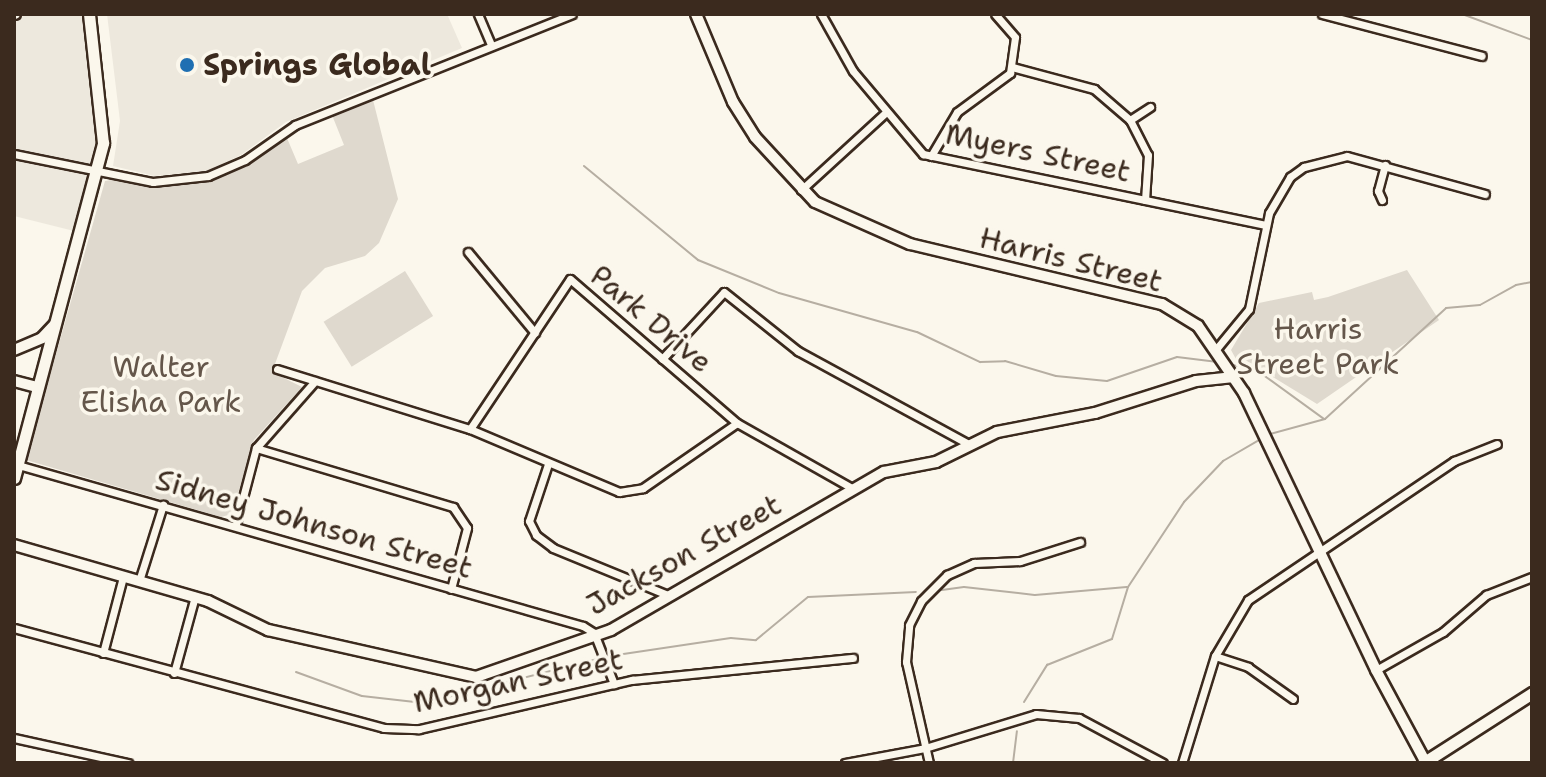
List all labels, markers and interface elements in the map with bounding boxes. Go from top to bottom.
place label: Springs Global [203,47,431,83]
marker: Springs Global [178,56,196,74]
street label: Myers Street [942,116,1134,190]
street label: Harris Street [976,220,1166,300]
street label: Park Drive [583,258,719,380]
park label: Harris Street Park [1237,311,1399,382]
park label: Walter Elisha Park [80,349,242,420]
street label: Sidney Johnson Street [152,462,476,586]
street label: Jackson Street [580,487,788,623]
street label: Morgan Street [410,641,626,721]

